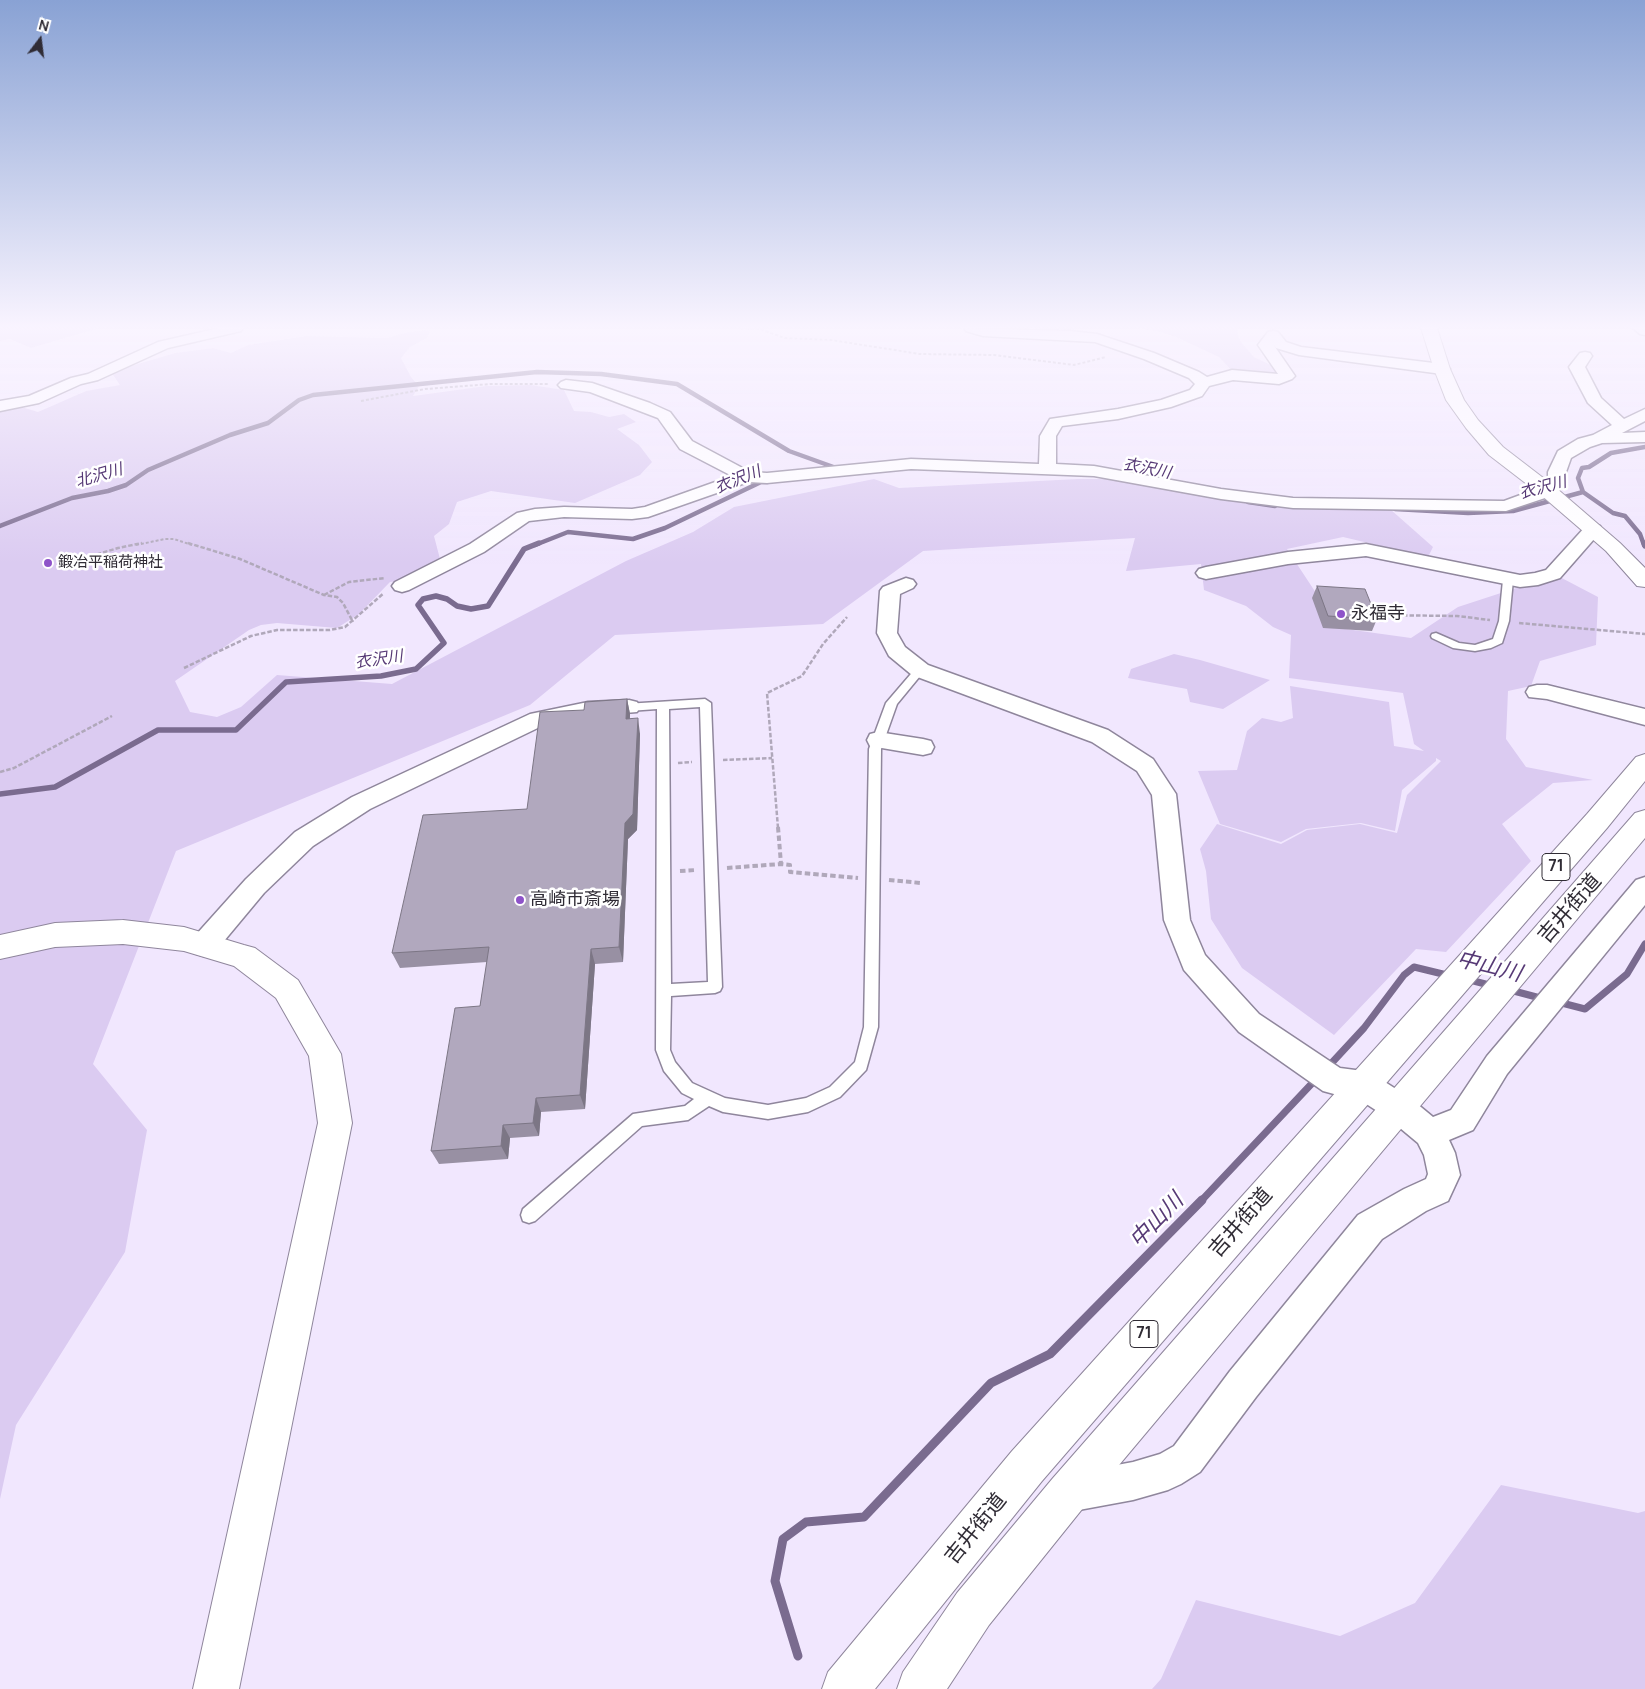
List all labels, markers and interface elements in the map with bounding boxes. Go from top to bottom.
north arrow [15,15,65,65]
text: N [37,15,51,36]
water label: 衣沢川 [1122,455,1172,483]
water label: 北沢川 [73,460,125,492]
water label: 衣沢川 [712,462,764,498]
water label: 衣沢川 [1517,473,1569,503]
place label: 鍛冶平稲荷神社 [58,554,163,572]
marker: 鍛冶平稲荷神社 [42,557,54,569]
place label: 永福寺 [1351,603,1405,625]
marker: 永福寺 [1335,608,1347,620]
water label: 衣沢川 [354,647,404,673]
road number: 71 [1542,854,1570,880]
street label: 吉井街道 [1533,869,1607,949]
place label: 高崎市斎場 [530,889,620,911]
marker: 高崎市斎場 [514,894,526,906]
water label: 中山川 [1454,946,1524,988]
street label: 吉井街道 [1204,1183,1278,1263]
water label: 中山川 [1125,1188,1189,1254]
road number: 71 [1130,1320,1158,1348]
street label: 吉井街道 [940,1488,1012,1570]

